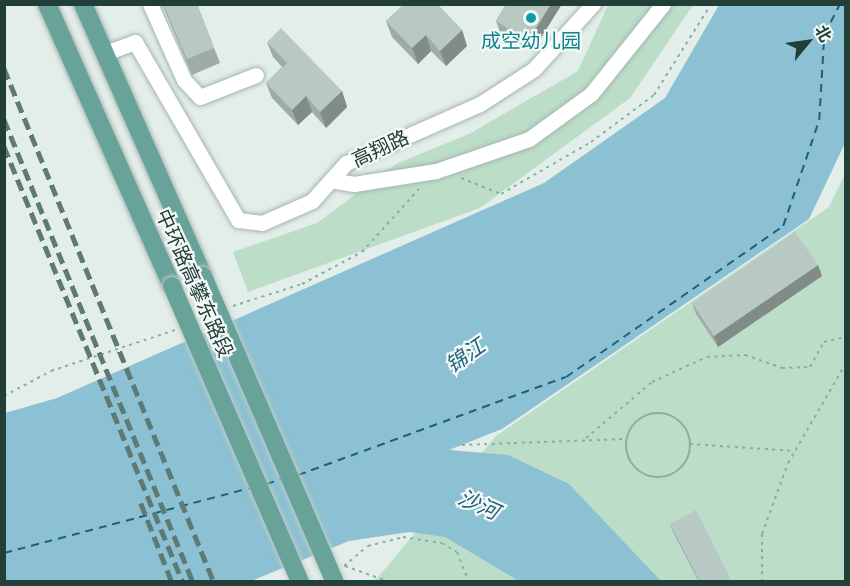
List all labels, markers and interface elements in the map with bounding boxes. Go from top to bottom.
marker: 成空幼儿园 [524,11,538,25]
north arrow [778,12,838,72]
text: 北 [810,21,837,46]
place label: 成空幼儿园 [481,28,581,52]
street label: 高翔路 [348,124,412,172]
street label: 中环路高攀东路段 [151,205,239,361]
water label: 锦江 [441,333,489,377]
water label: 沙河 [455,484,503,524]

